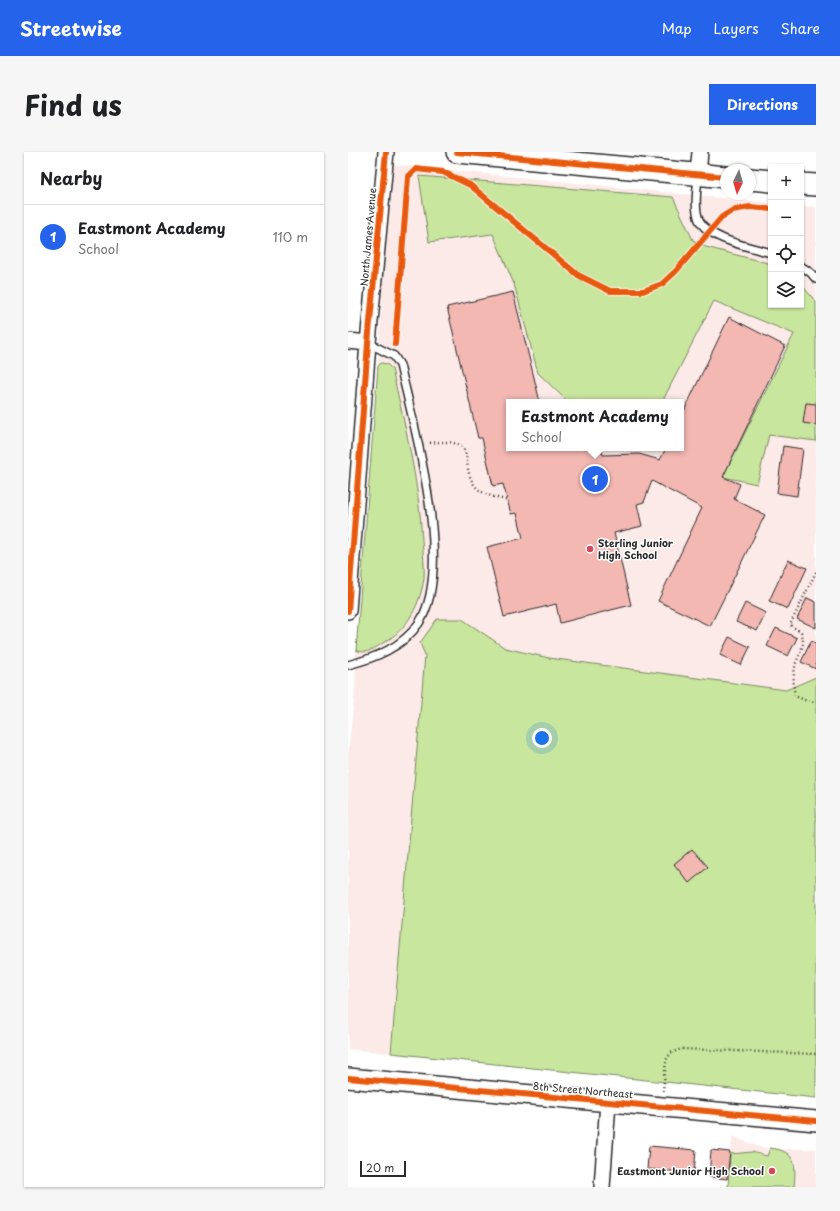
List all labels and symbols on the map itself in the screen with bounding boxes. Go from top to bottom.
north arrow [720,164,756,200]
street label: North James Avenue [356,187,379,287]
pin: 1 [582,464,608,494]
place label: Sterling Junior High School [598,535,674,562]
marker: Sterling Junior High School [585,544,595,554]
your location [532,728,552,748]
street label: 8th Street Northeast [532,1078,634,1101]
scale bar [360,1159,406,1178]
place label: Eastmont Junior High School [617,1163,764,1178]
marker: Eastmont Junior High School [767,1166,777,1176]

